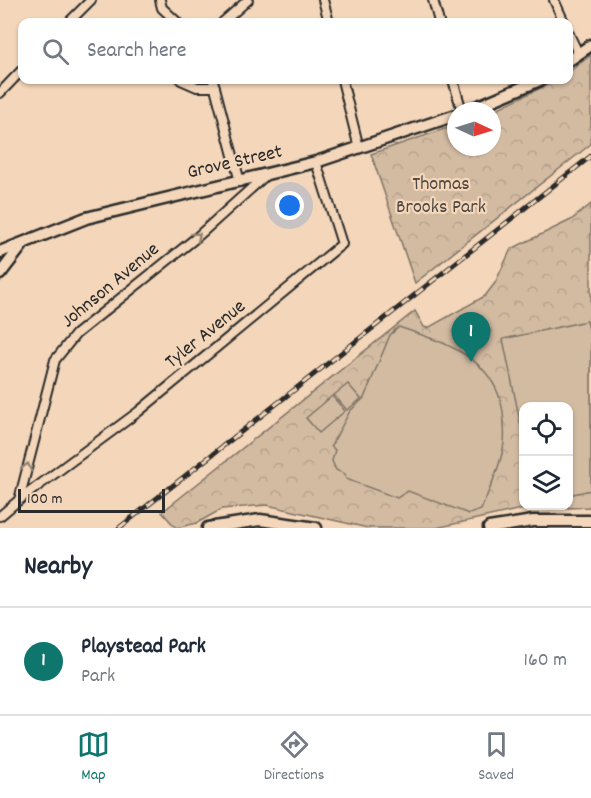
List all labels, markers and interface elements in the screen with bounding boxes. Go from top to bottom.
search box [18,18,573,84]
icon: search [39,35,72,68]
text: Search here [87,36,186,67]
north arrow [447,102,501,156]
street label: Grove Street [185,138,285,188]
park label: Thomas Brooks Park [396,171,486,222]
your location [275,191,304,220]
one-way arrow [190,233,201,244]
street label: Johnson Avenue [56,236,166,335]
street label: Tyler Avenue [160,294,252,376]
pin: 1 [452,312,490,362]
map controls [519,402,573,510]
button: locate [519,402,573,456]
button: layers [519,456,573,510]
one-way arrow [19,463,32,473]
scale bar [18,486,165,514]
text: 100 m [27,488,63,511]
text: Nearby [24,549,92,586]
text: Playstead Park [81,632,206,663]
text: 1 [41,647,46,675]
text: 160 m [524,647,567,675]
text: Park [81,663,115,691]
tab: Map [77,728,110,787]
tab: Directions [264,728,324,787]
tab: Saved [478,728,514,787]

